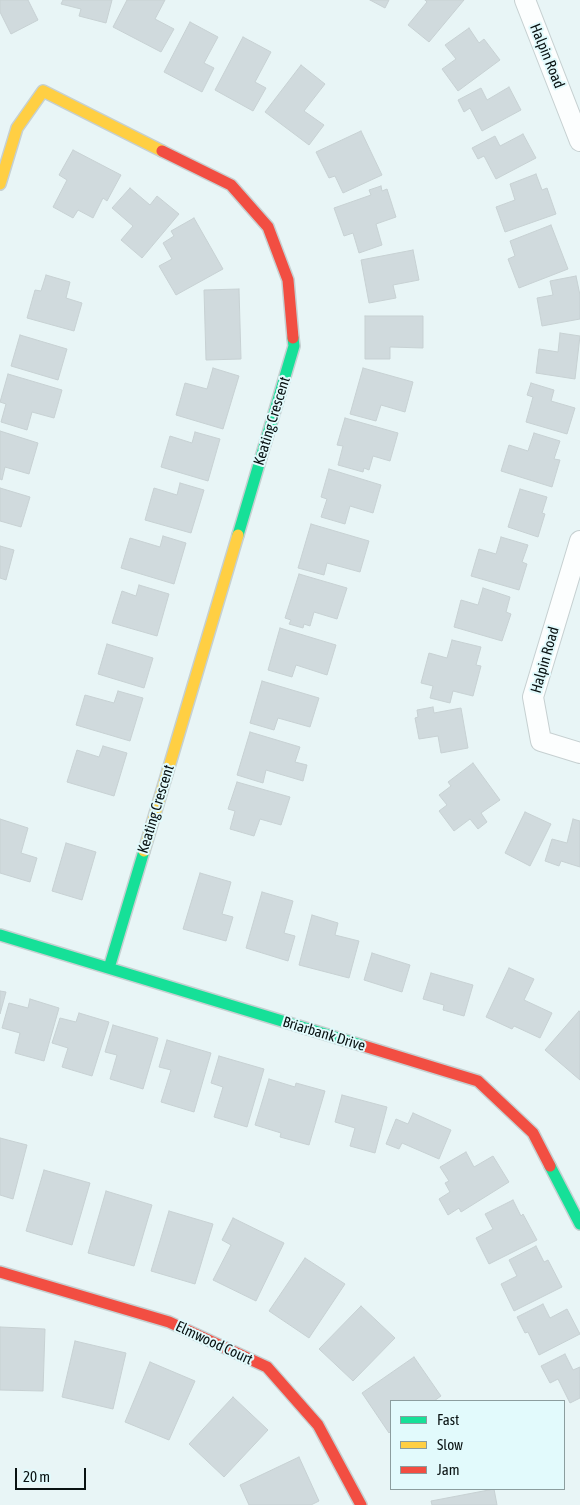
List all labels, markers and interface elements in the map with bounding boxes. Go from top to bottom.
street label: Halpin Road [526,21,568,91]
street label: Keating Crescent [250,375,294,467]
street label: Halpin Road [527,625,563,695]
street label: Keating Crescent [134,763,178,855]
street label: Briarbank Drive [280,1013,368,1055]
street label: Elmwood Court [173,1317,255,1369]
legend [390,1400,565,1490]
text: Fast [437,1411,459,1428]
text: Slow [437,1436,463,1453]
scale bar [18,1458,89,1490]
text: Jam [437,1461,460,1478]
text: 20 m [23,1468,50,1485]

